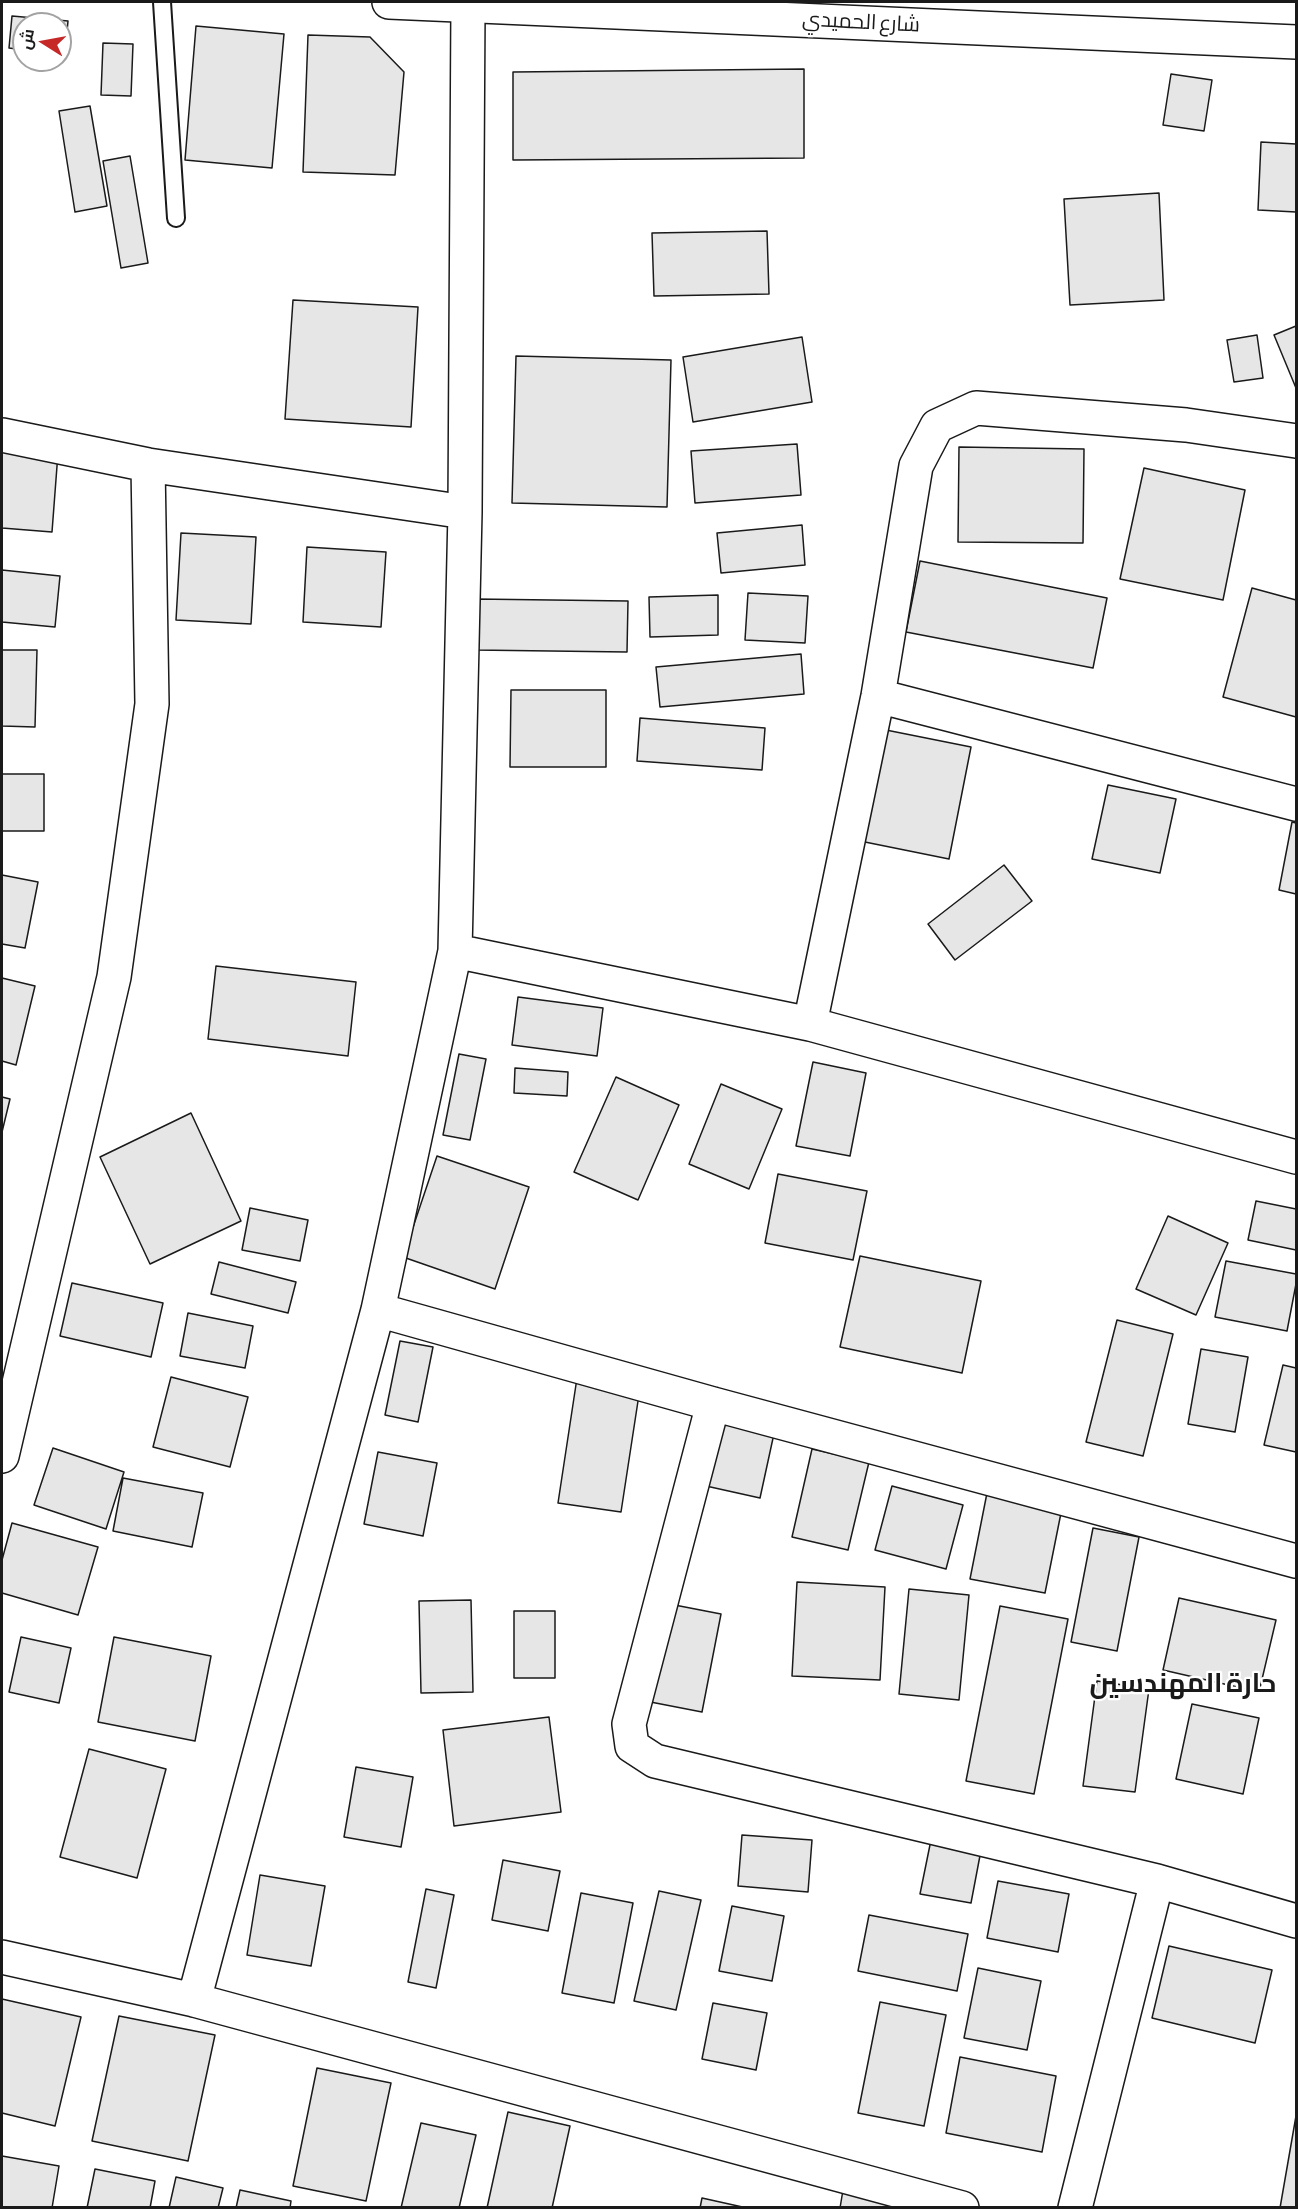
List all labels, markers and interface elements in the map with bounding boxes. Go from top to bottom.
street label: شارع الحميدي [801,6,921,38]
north arrow [12,12,72,72]
text: ش [16,27,37,51]
district label: حارة المهندسين [1090,1667,1276,1699]

